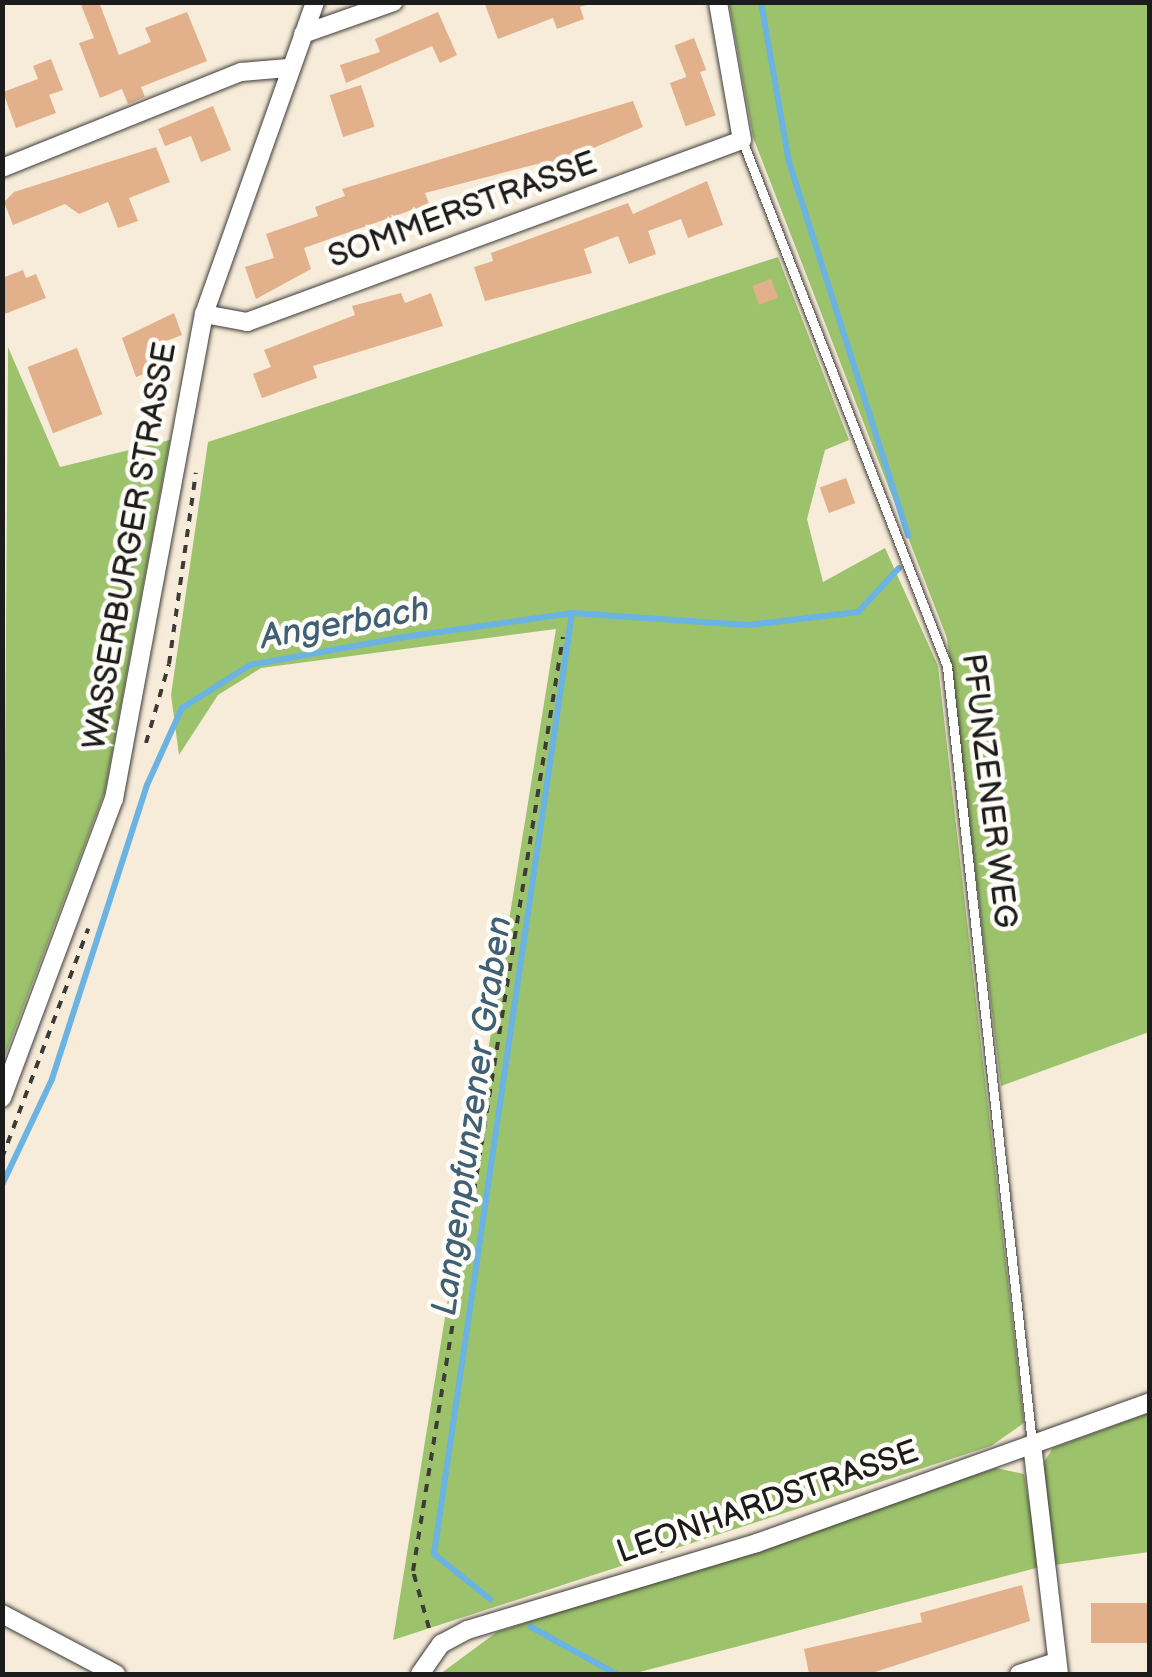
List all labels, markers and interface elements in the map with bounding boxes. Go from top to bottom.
street label: SOMMERSTRASSE [323,145,603,277]
street label: WASSERBURGER STRASSE [76,339,186,753]
water label: Angerbach [257,588,433,660]
street label: PFUNZENER WEG [952,651,1024,931]
water label: Langenpfunzener Graben [424,914,522,1318]
street label: LEONHARDSTRASSE [612,1433,924,1573]

